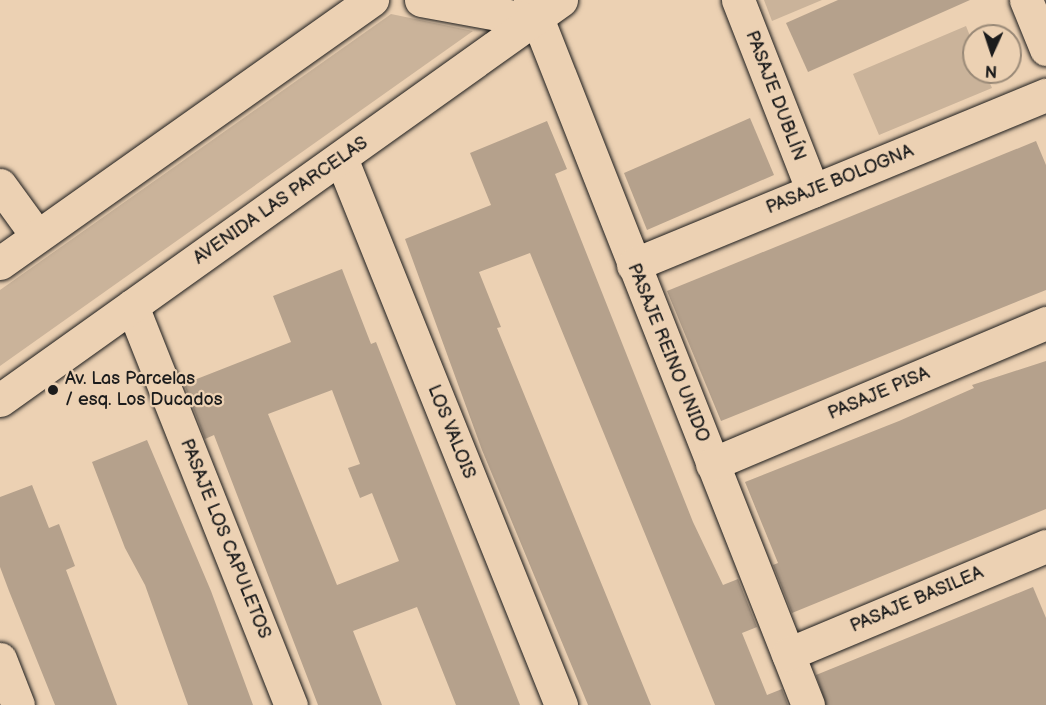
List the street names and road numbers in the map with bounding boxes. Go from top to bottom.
street label: PASAJE DUBLÍN [740,28,810,164]
street label: AVENIDA LAS PARCELAS [190,133,372,269]
street label: PASAJE BOLOGNA [763,141,917,219]
street label: PASAJE REINO UNIDO [622,261,714,445]
street label: PASAJE PISA [825,363,933,425]
street label: LOS VALOIS [422,382,480,482]
street label: PASAJE LOS CAPULETOS [175,436,275,642]
street label: PASAJE BASILEA [847,562,987,638]

